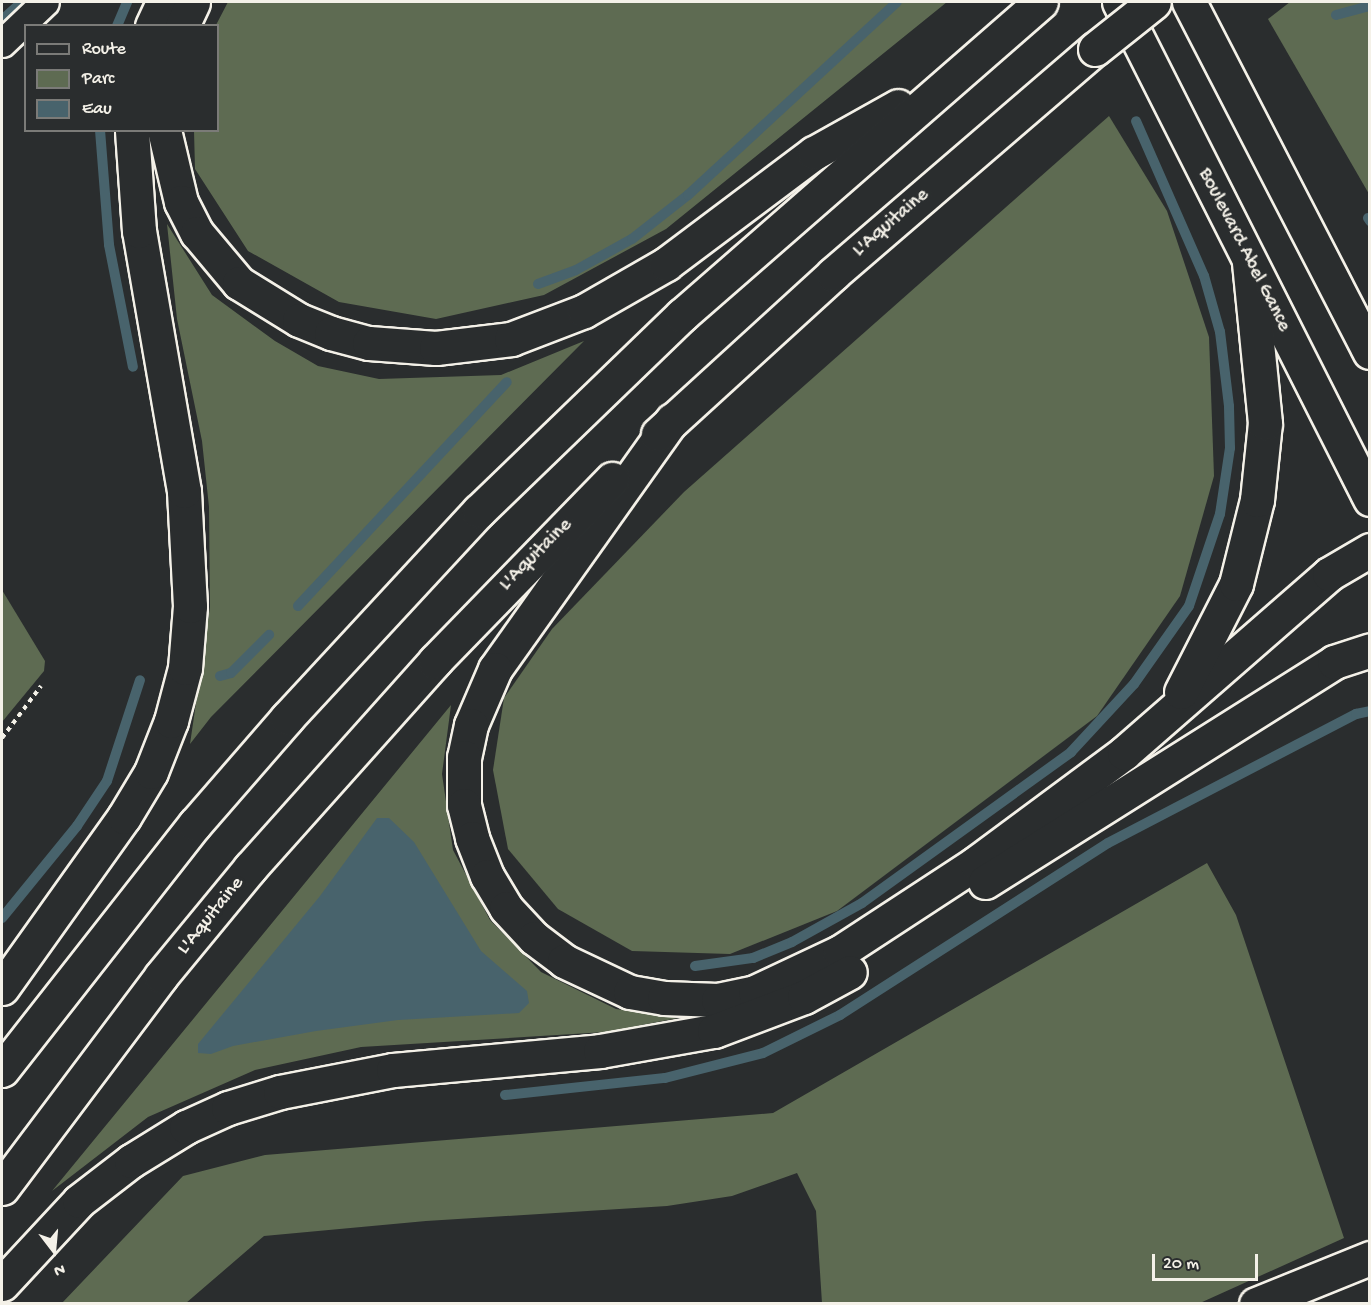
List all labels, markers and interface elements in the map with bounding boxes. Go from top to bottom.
legend [24,24,219,132]
text: Route [82,39,126,60]
text: Parc [82,69,114,90]
text: Eau [82,99,112,120]
street label: Boulevard Abel Gance [1192,164,1296,336]
street label: L'Aquitaine [848,183,934,263]
street label: L'Aquitaine [495,514,577,596]
street label: L'Aquitaine [172,872,250,960]
north arrow [24,1221,84,1281]
scale bar [1155,1242,1262,1280]
text: 20 m [1163,1254,1199,1275]
text: N [51,1258,67,1279]

